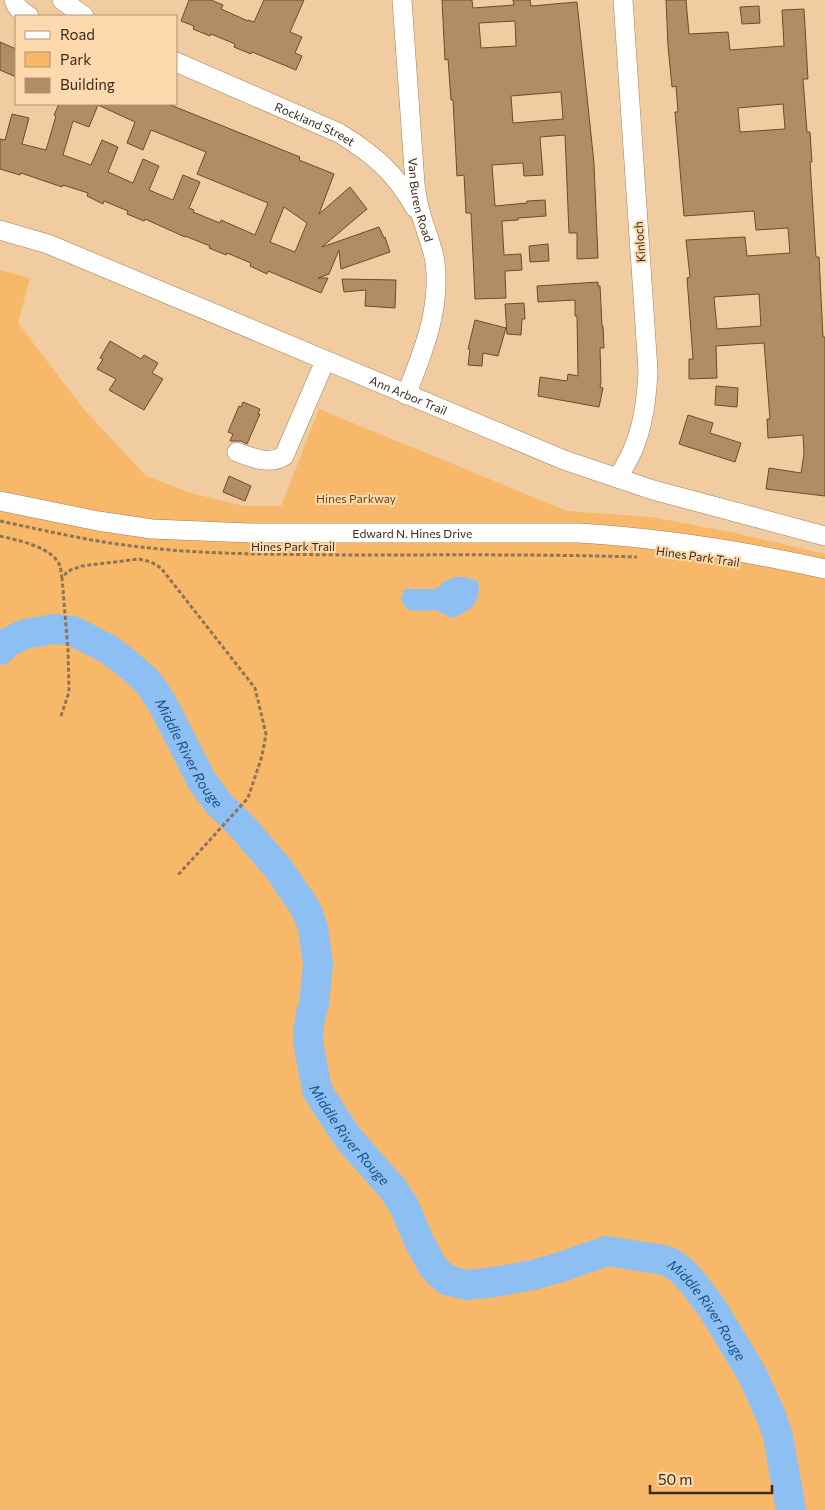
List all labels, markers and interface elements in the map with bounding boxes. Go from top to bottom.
legend [15,15,178,105]
text: Road [60,25,95,43]
text: Park [60,50,91,68]
text: Building [60,75,115,93]
street label: Rockland Street [273,99,358,148]
street label: Van Buren Road [406,157,436,244]
street label: Kinloch [631,221,647,263]
street label: Ann Arbor Trail [368,373,450,417]
park label: Hines Parkway [316,491,396,505]
street label: Edward N. Hines Drive [352,526,472,540]
street label: Hines Park Trail [251,539,335,553]
street label: Hines Park Trail [655,543,741,569]
water label: Middle River Rouge [152,695,227,811]
water label: Middle River Rouge [307,1081,394,1189]
water label: Middle River Rouge [665,1255,750,1364]
scale bar [650,1462,772,1494]
text: 50 m [658,1470,692,1488]

